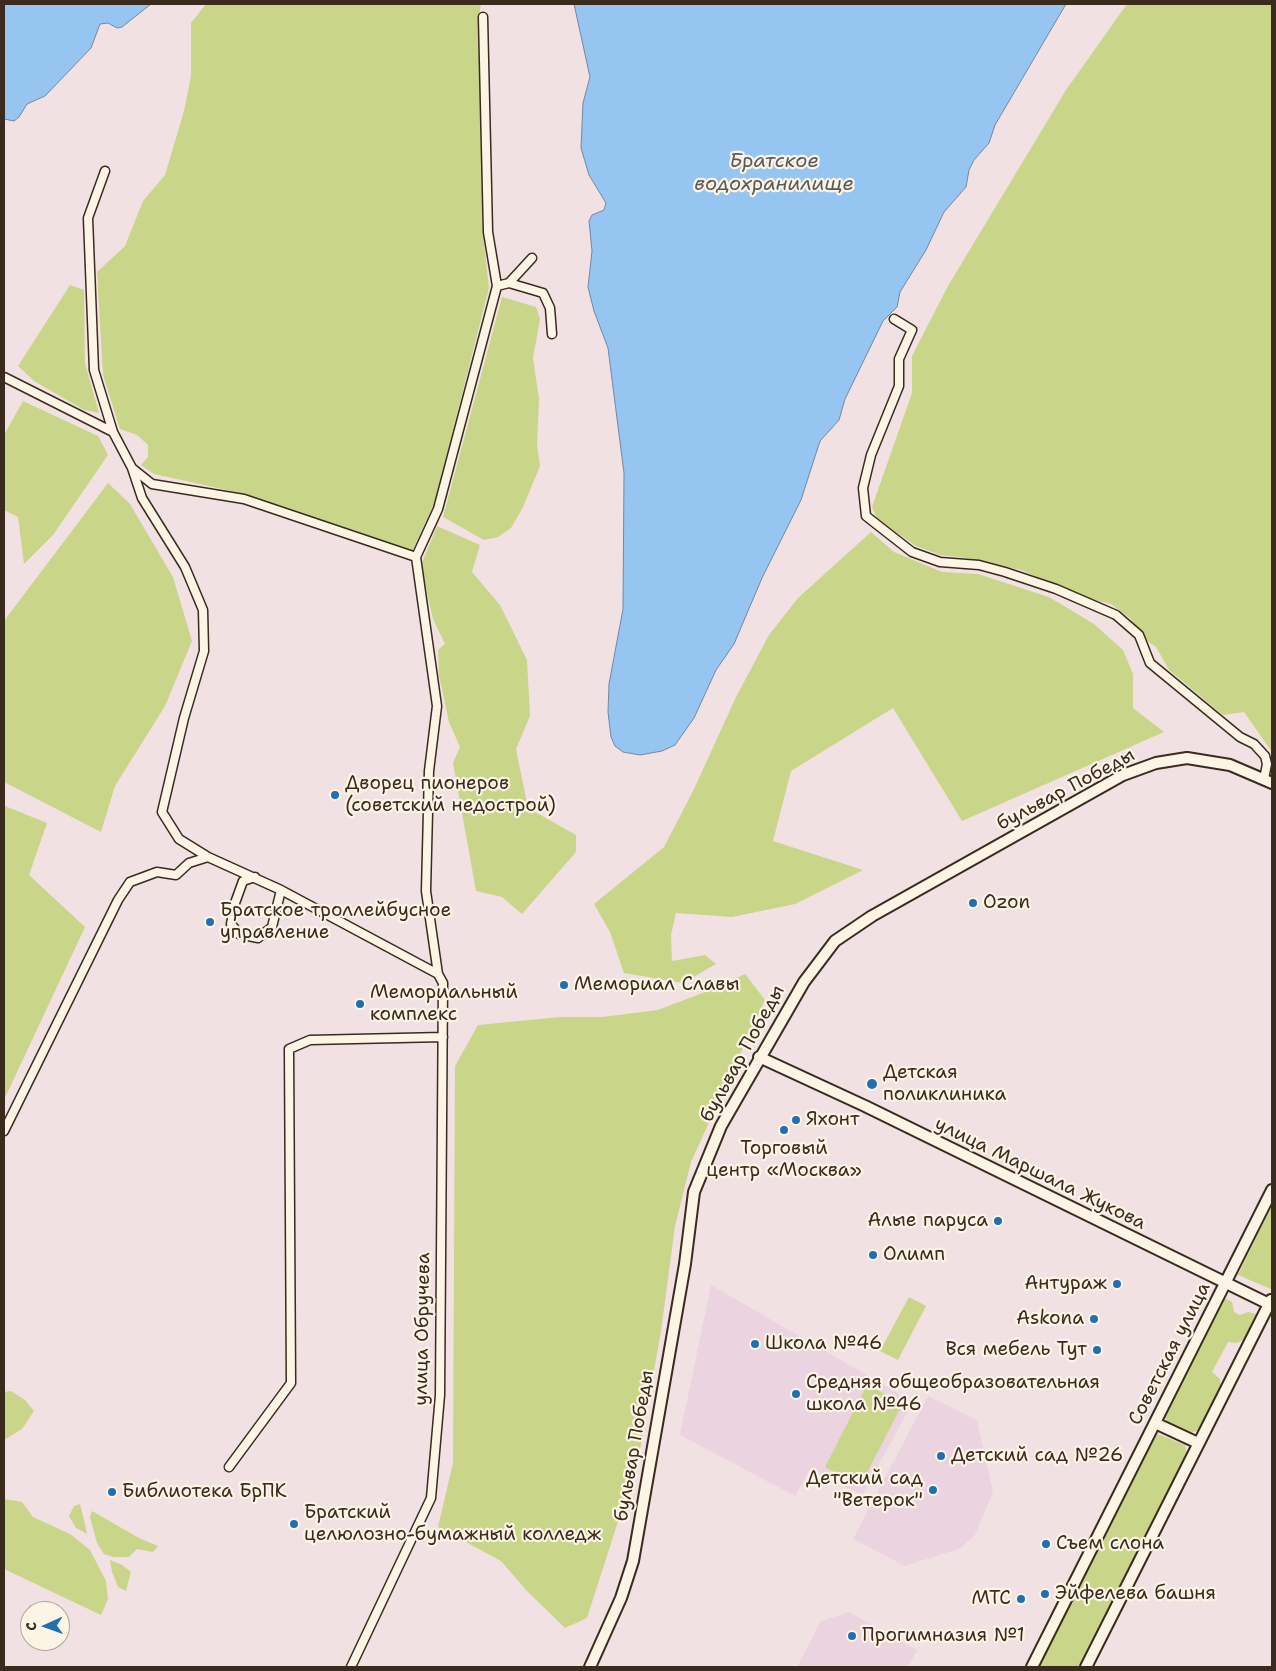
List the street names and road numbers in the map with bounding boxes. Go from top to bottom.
street label: бульвар Победы [993,744,1139,836]
street label: бульвар Победы [696,982,790,1126]
street label: улица Маршала Жукова [931,1113,1149,1235]
street label: улица Обручева [410,1252,436,1406]
street label: Советская улица [1124,1279,1216,1429]
street label: бульвар Победы [610,1369,660,1523]

